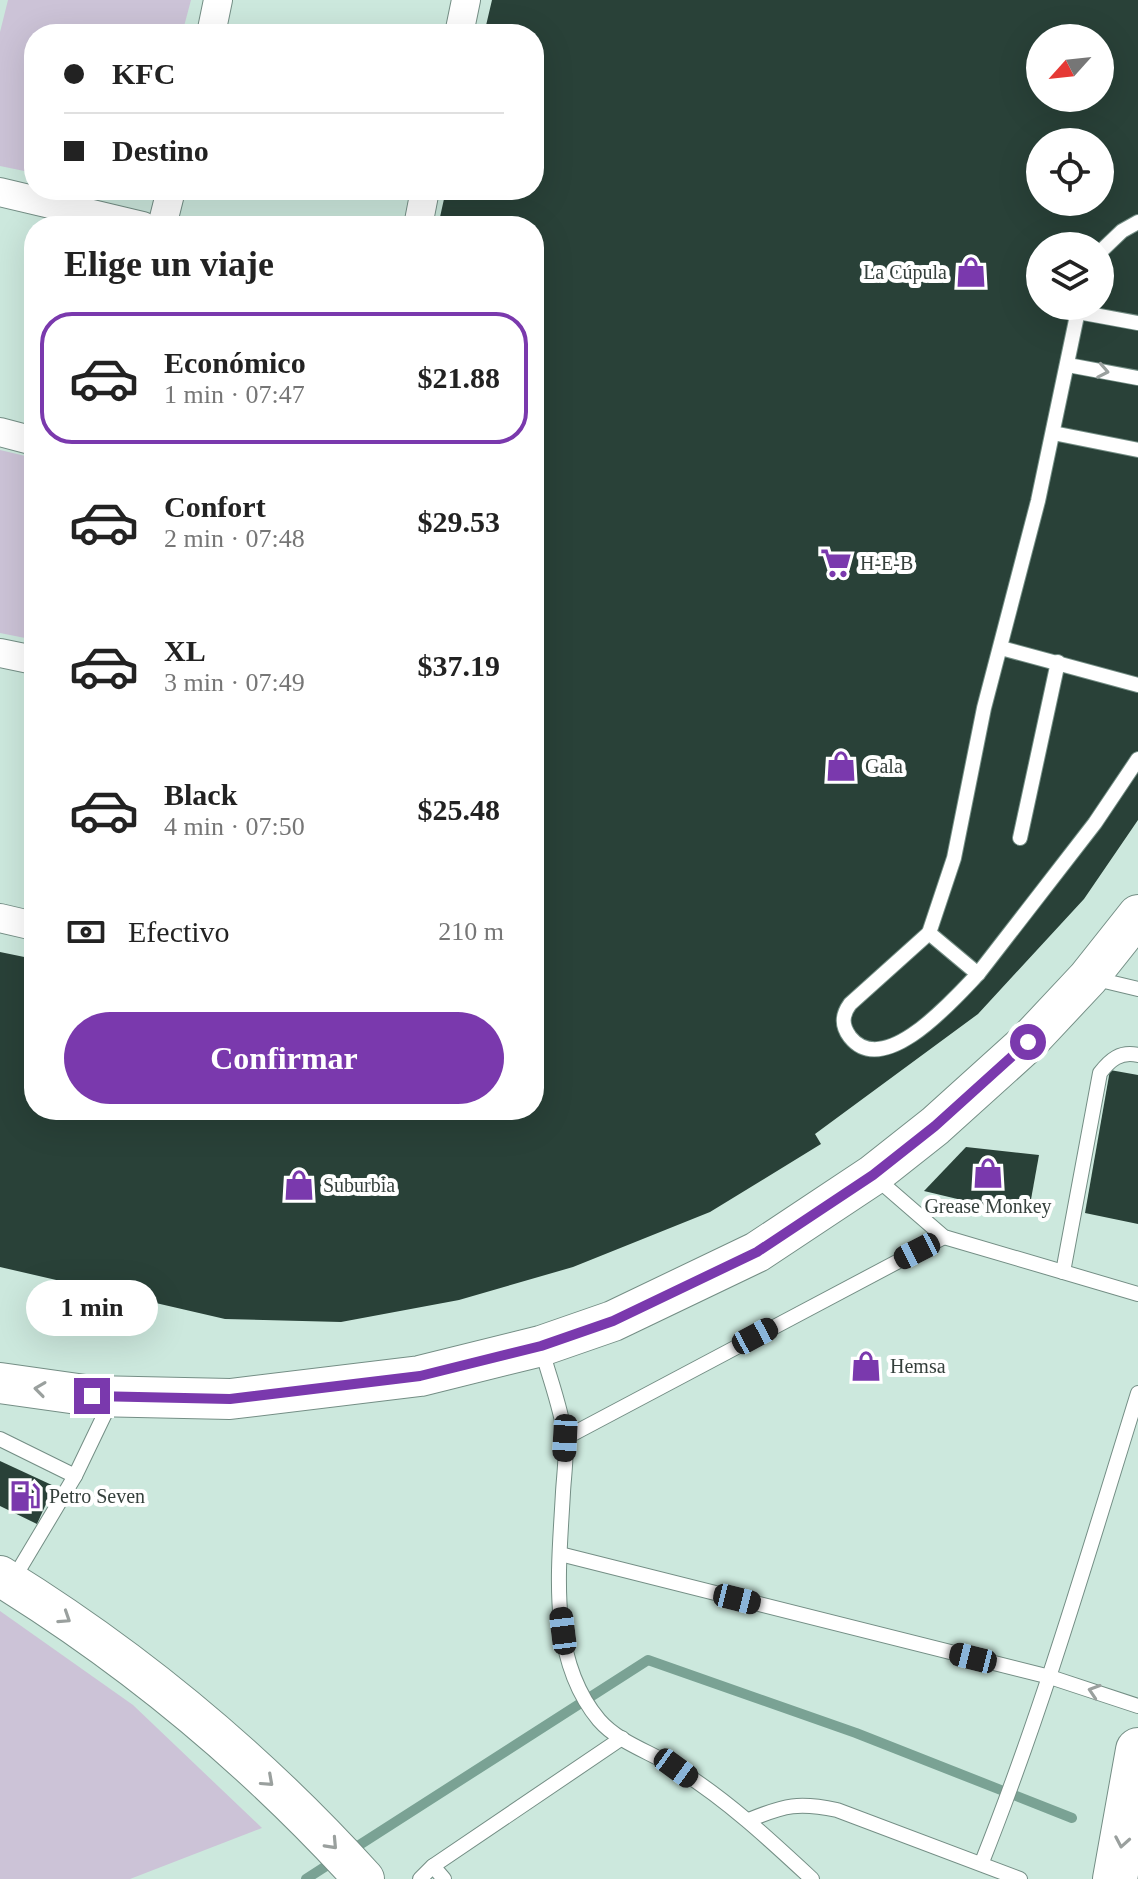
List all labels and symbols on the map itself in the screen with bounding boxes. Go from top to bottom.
north arrow [1026,24,1114,112]
shop icon: La Cúpula [954,255,988,289]
place label: La Cúpula [863,261,947,284]
one-way arrow [1096,362,1110,379]
supermarket icon: H-E-B [819,546,853,580]
place label: H-E-B [860,552,913,574]
shop icon: Gala [824,749,858,783]
place label: Gala [865,755,903,777]
route start [1010,1024,1046,1060]
shop icon: Grease Monkey [971,1156,1005,1190]
shop icon: Suburbia [282,1168,316,1202]
place label: Suburbia [323,1174,395,1196]
place label: Grease Monkey [924,1195,1052,1218]
car [890,1229,944,1273]
callout: 1 min [26,1280,158,1336]
car [728,1314,782,1358]
shop icon: Hemsa [849,1349,883,1383]
place label: Hemsa [890,1355,946,1377]
route end [74,1378,110,1414]
one-way arrow [33,1381,47,1398]
car [552,1413,578,1463]
fuel station icon: Petro Seven [8,1479,42,1513]
place label: Petro Seven [49,1485,145,1507]
car [711,1582,763,1616]
car [548,1606,578,1656]
one-way arrow [57,1609,71,1624]
car [947,1641,999,1675]
one-way arrow [1088,1685,1102,1701]
car [650,1744,702,1792]
one-way arrow [259,1771,273,1786]
one-way arrow [323,1835,337,1850]
one-way arrow [1114,1835,1131,1849]

